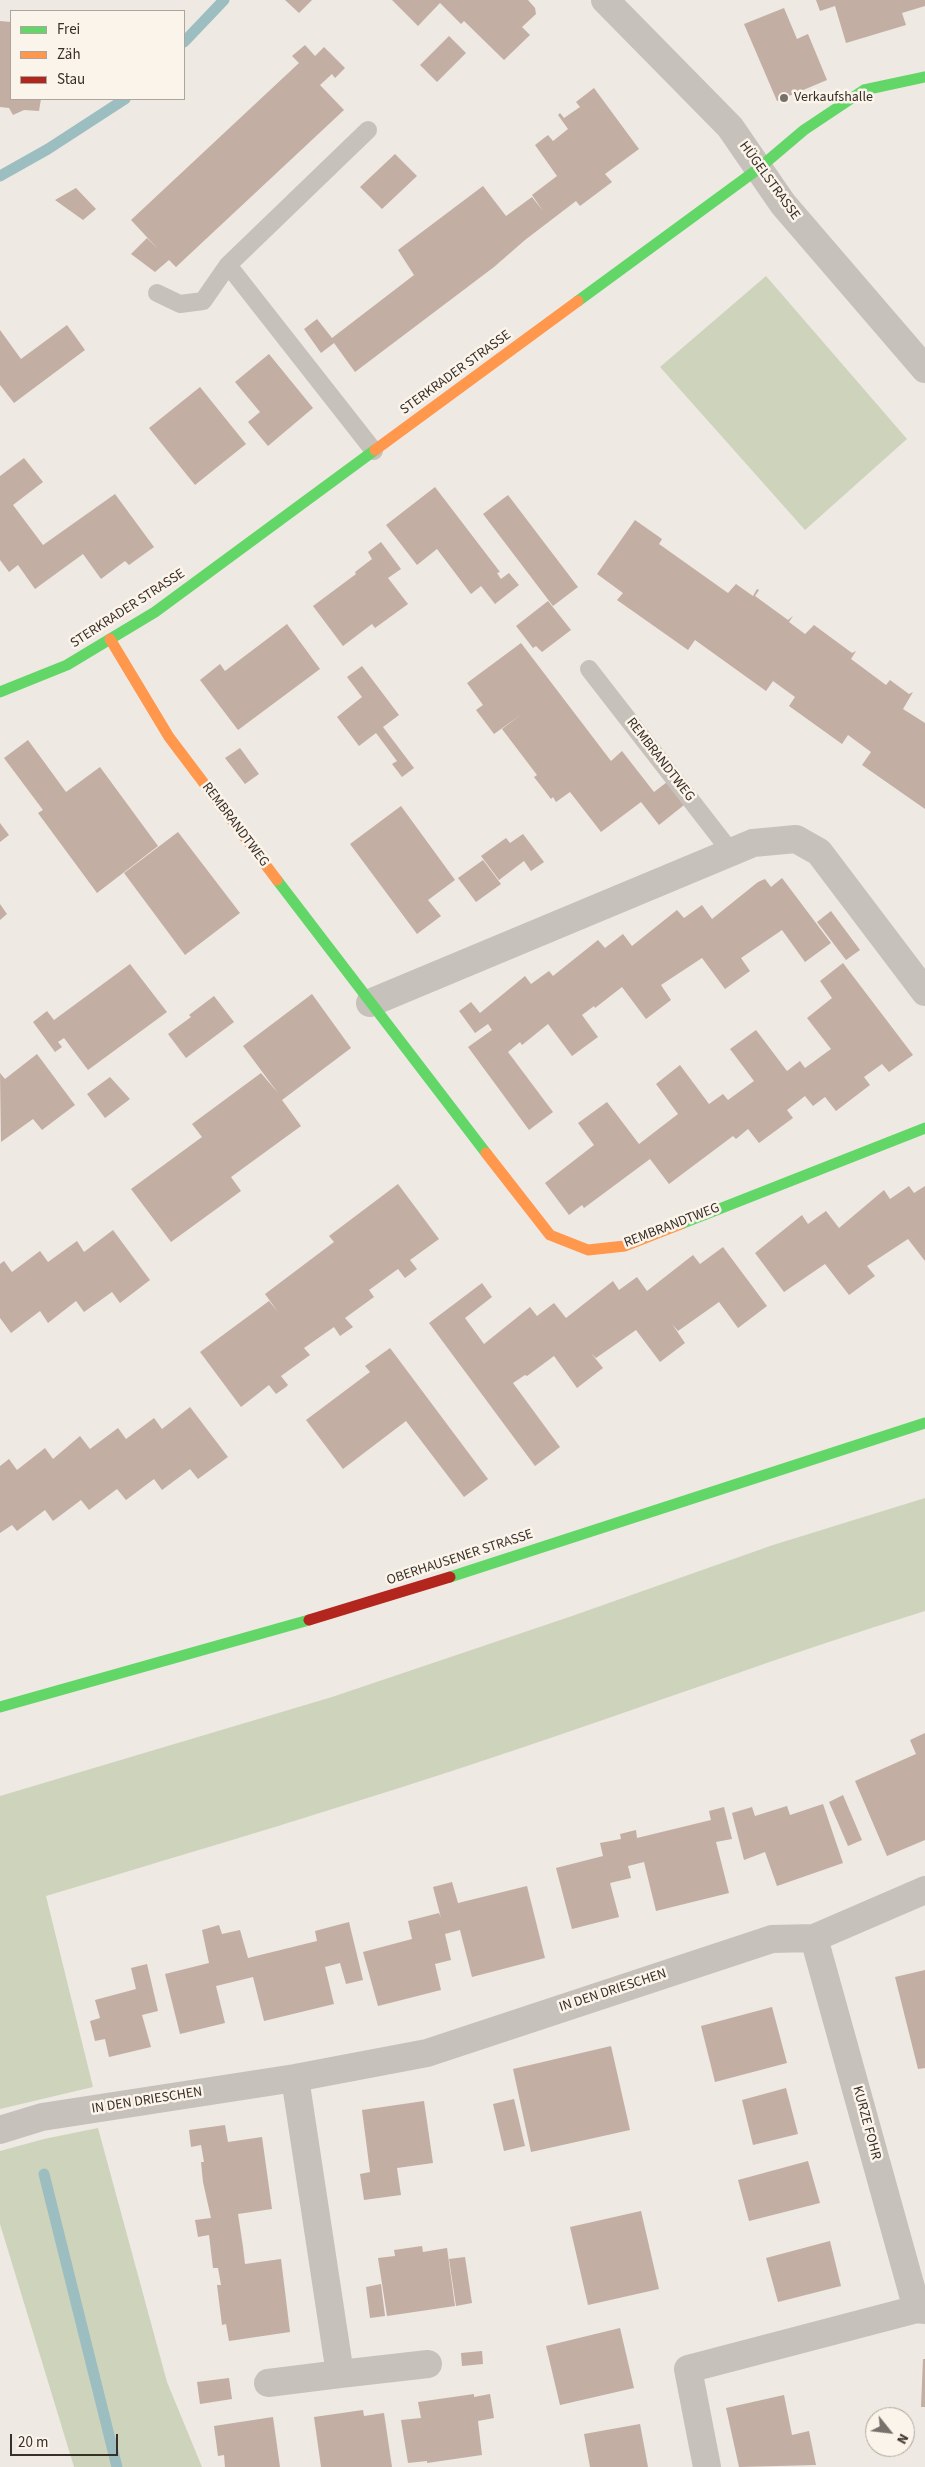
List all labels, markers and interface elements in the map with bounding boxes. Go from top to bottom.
legend [10,10,185,100]
text: Frei [57,19,80,40]
text: Zäh [57,44,81,65]
text: Stau [57,69,85,90]
place label: Verkaufshalle [794,90,873,106]
marker: Verkaufshalle [778,92,790,104]
street label: HÜGELSTRASSE [735,138,803,224]
street label: STERKRADER STRASSE [397,327,515,419]
street label: STERKRADER STRASSE [68,566,188,652]
street label: REMBRANDTWEG [622,715,698,805]
street label: REMBRANDTWEG [198,780,272,870]
street label: REMBRANDTWEG [622,1200,722,1252]
street label: OBERHAUSENER STRASSE [385,1526,535,1590]
street label: IN DEN DRIESCHEN [557,1966,669,2016]
street label: IN DEN DRIESCHEN [90,2084,204,2118]
street label: KURZE FOHR [848,2084,884,2162]
north arrow [865,2407,915,2457]
scale bar [12,2424,120,2456]
text: N [891,2430,913,2448]
text: 20 m [18,2432,48,2453]

